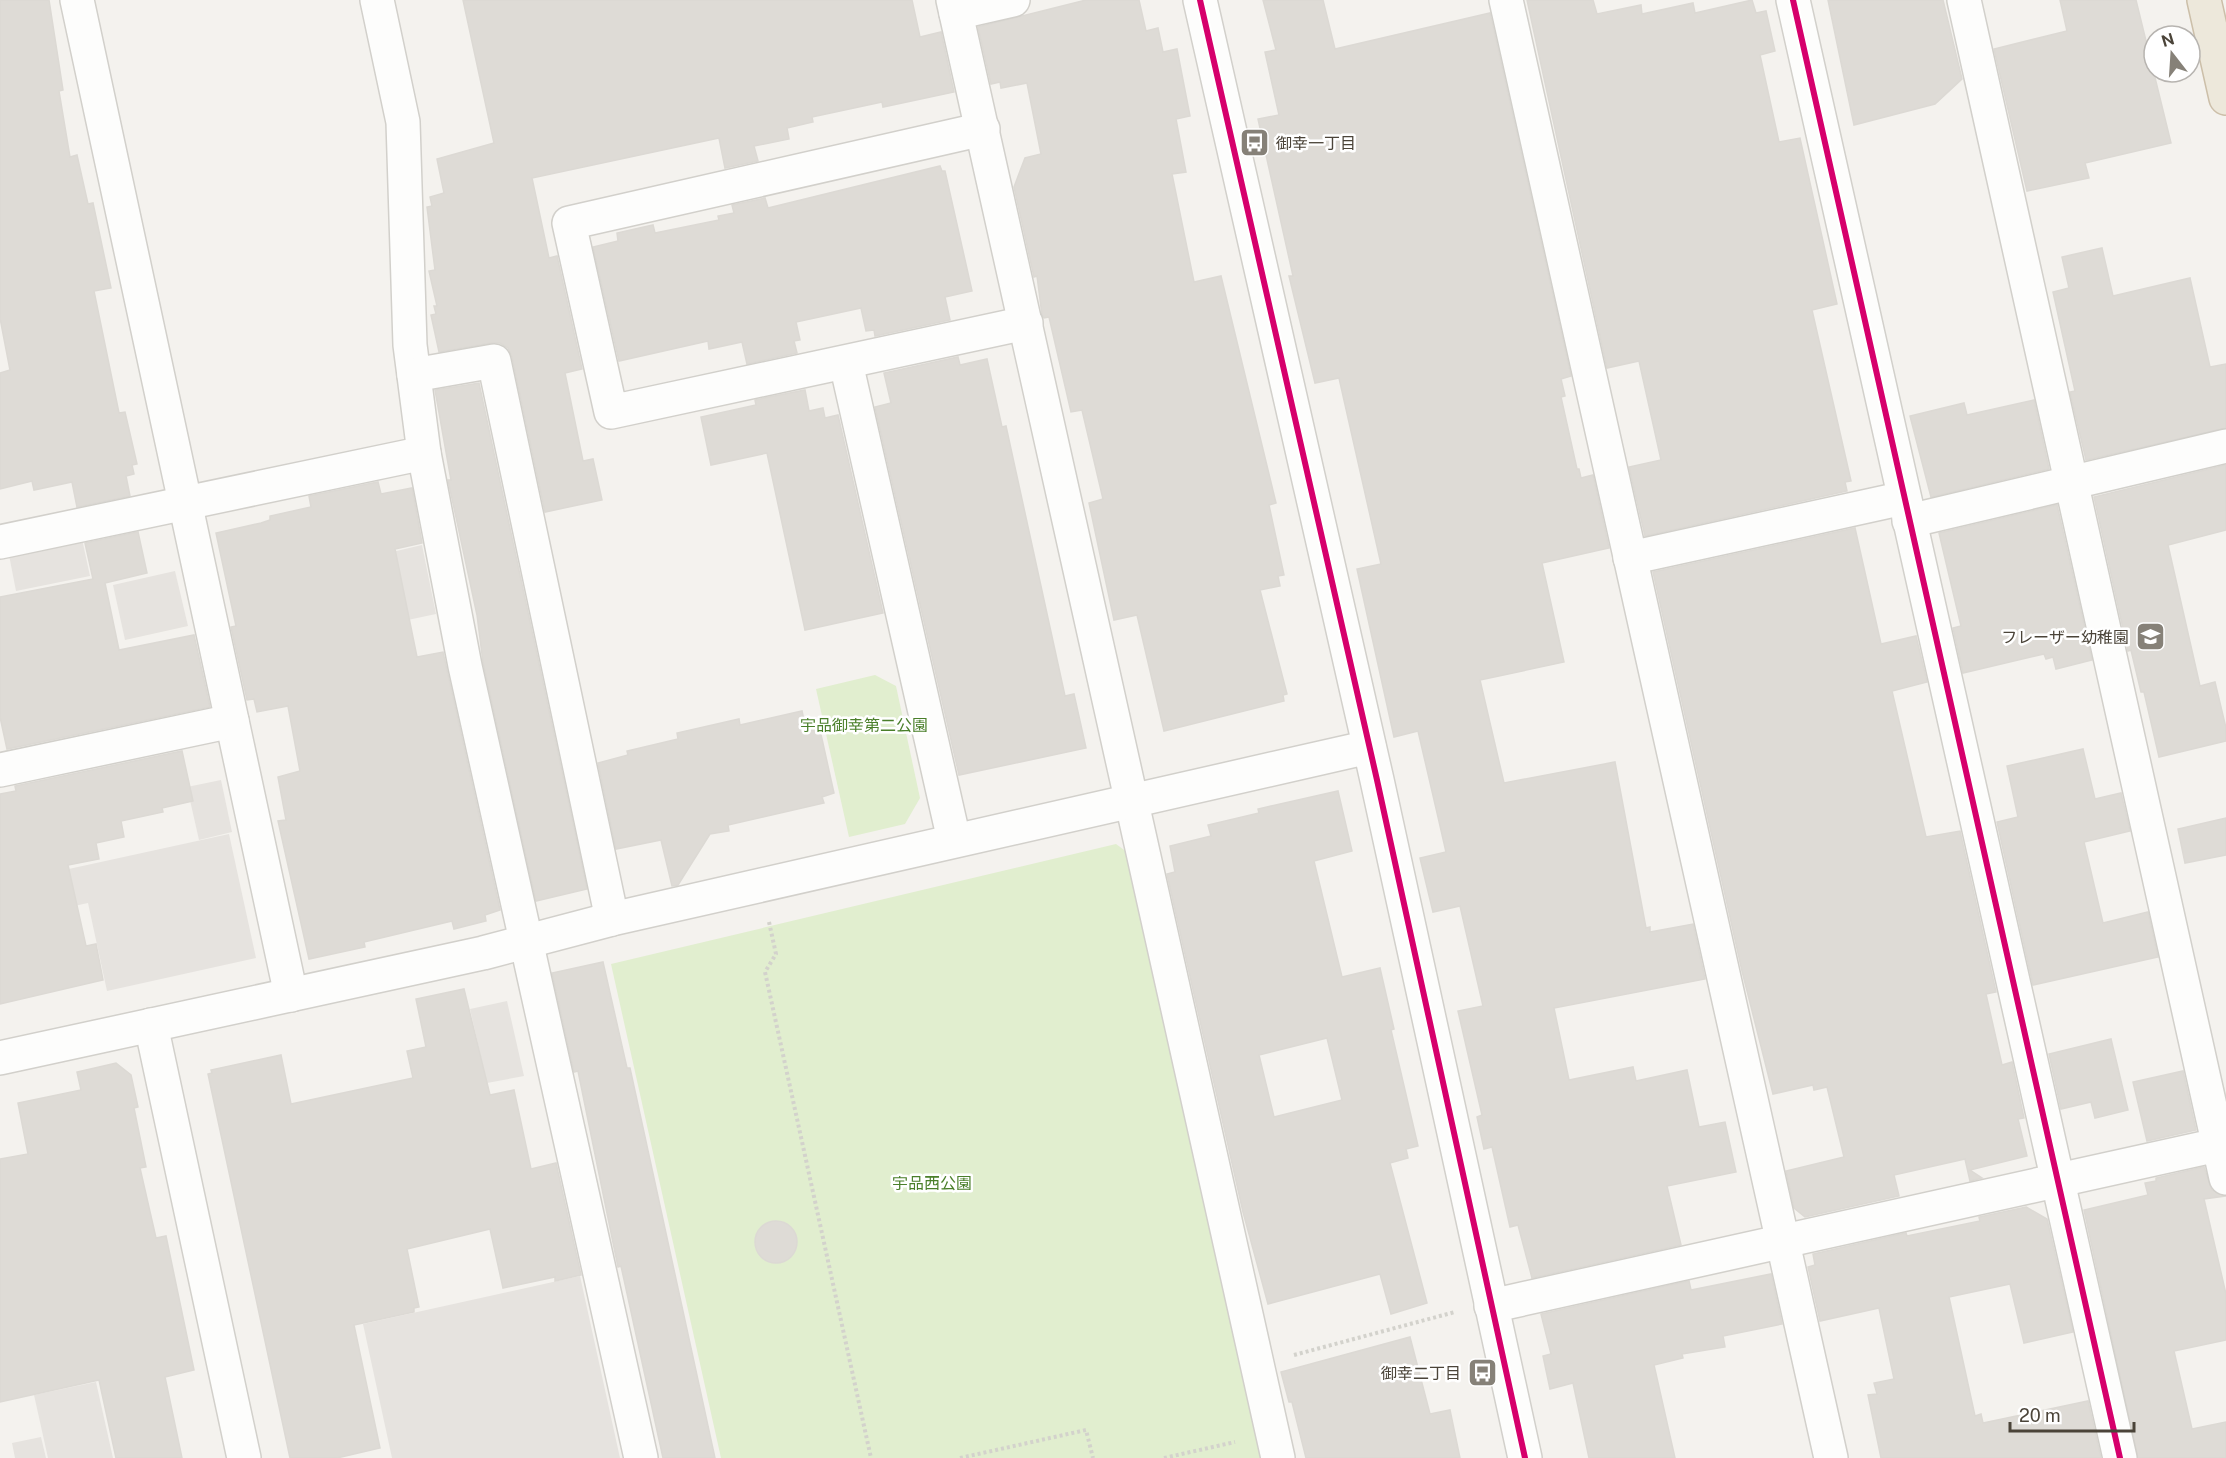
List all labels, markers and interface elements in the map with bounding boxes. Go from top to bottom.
north arrow [2142,24,2202,84]
text: N [2159,29,2177,51]
bus stop icon: 御幸一丁目 [1239,127,1271,159]
place label: 御幸一丁目 [1276,134,1356,153]
school or university icon: フレーザー幼稚園 [2134,621,2166,653]
place label: フレーザー幼稚園 [2001,628,2129,647]
park label: 宇品御幸第二公園 [800,716,928,735]
park label: 宇品西公園 [892,1174,972,1193]
bus stop icon: 御幸二丁目 [1466,1357,1498,1389]
place label: 御幸二丁目 [1381,1364,1461,1383]
scale bar [2010,1395,2134,1433]
text: 20 m [2019,1405,2061,1426]

